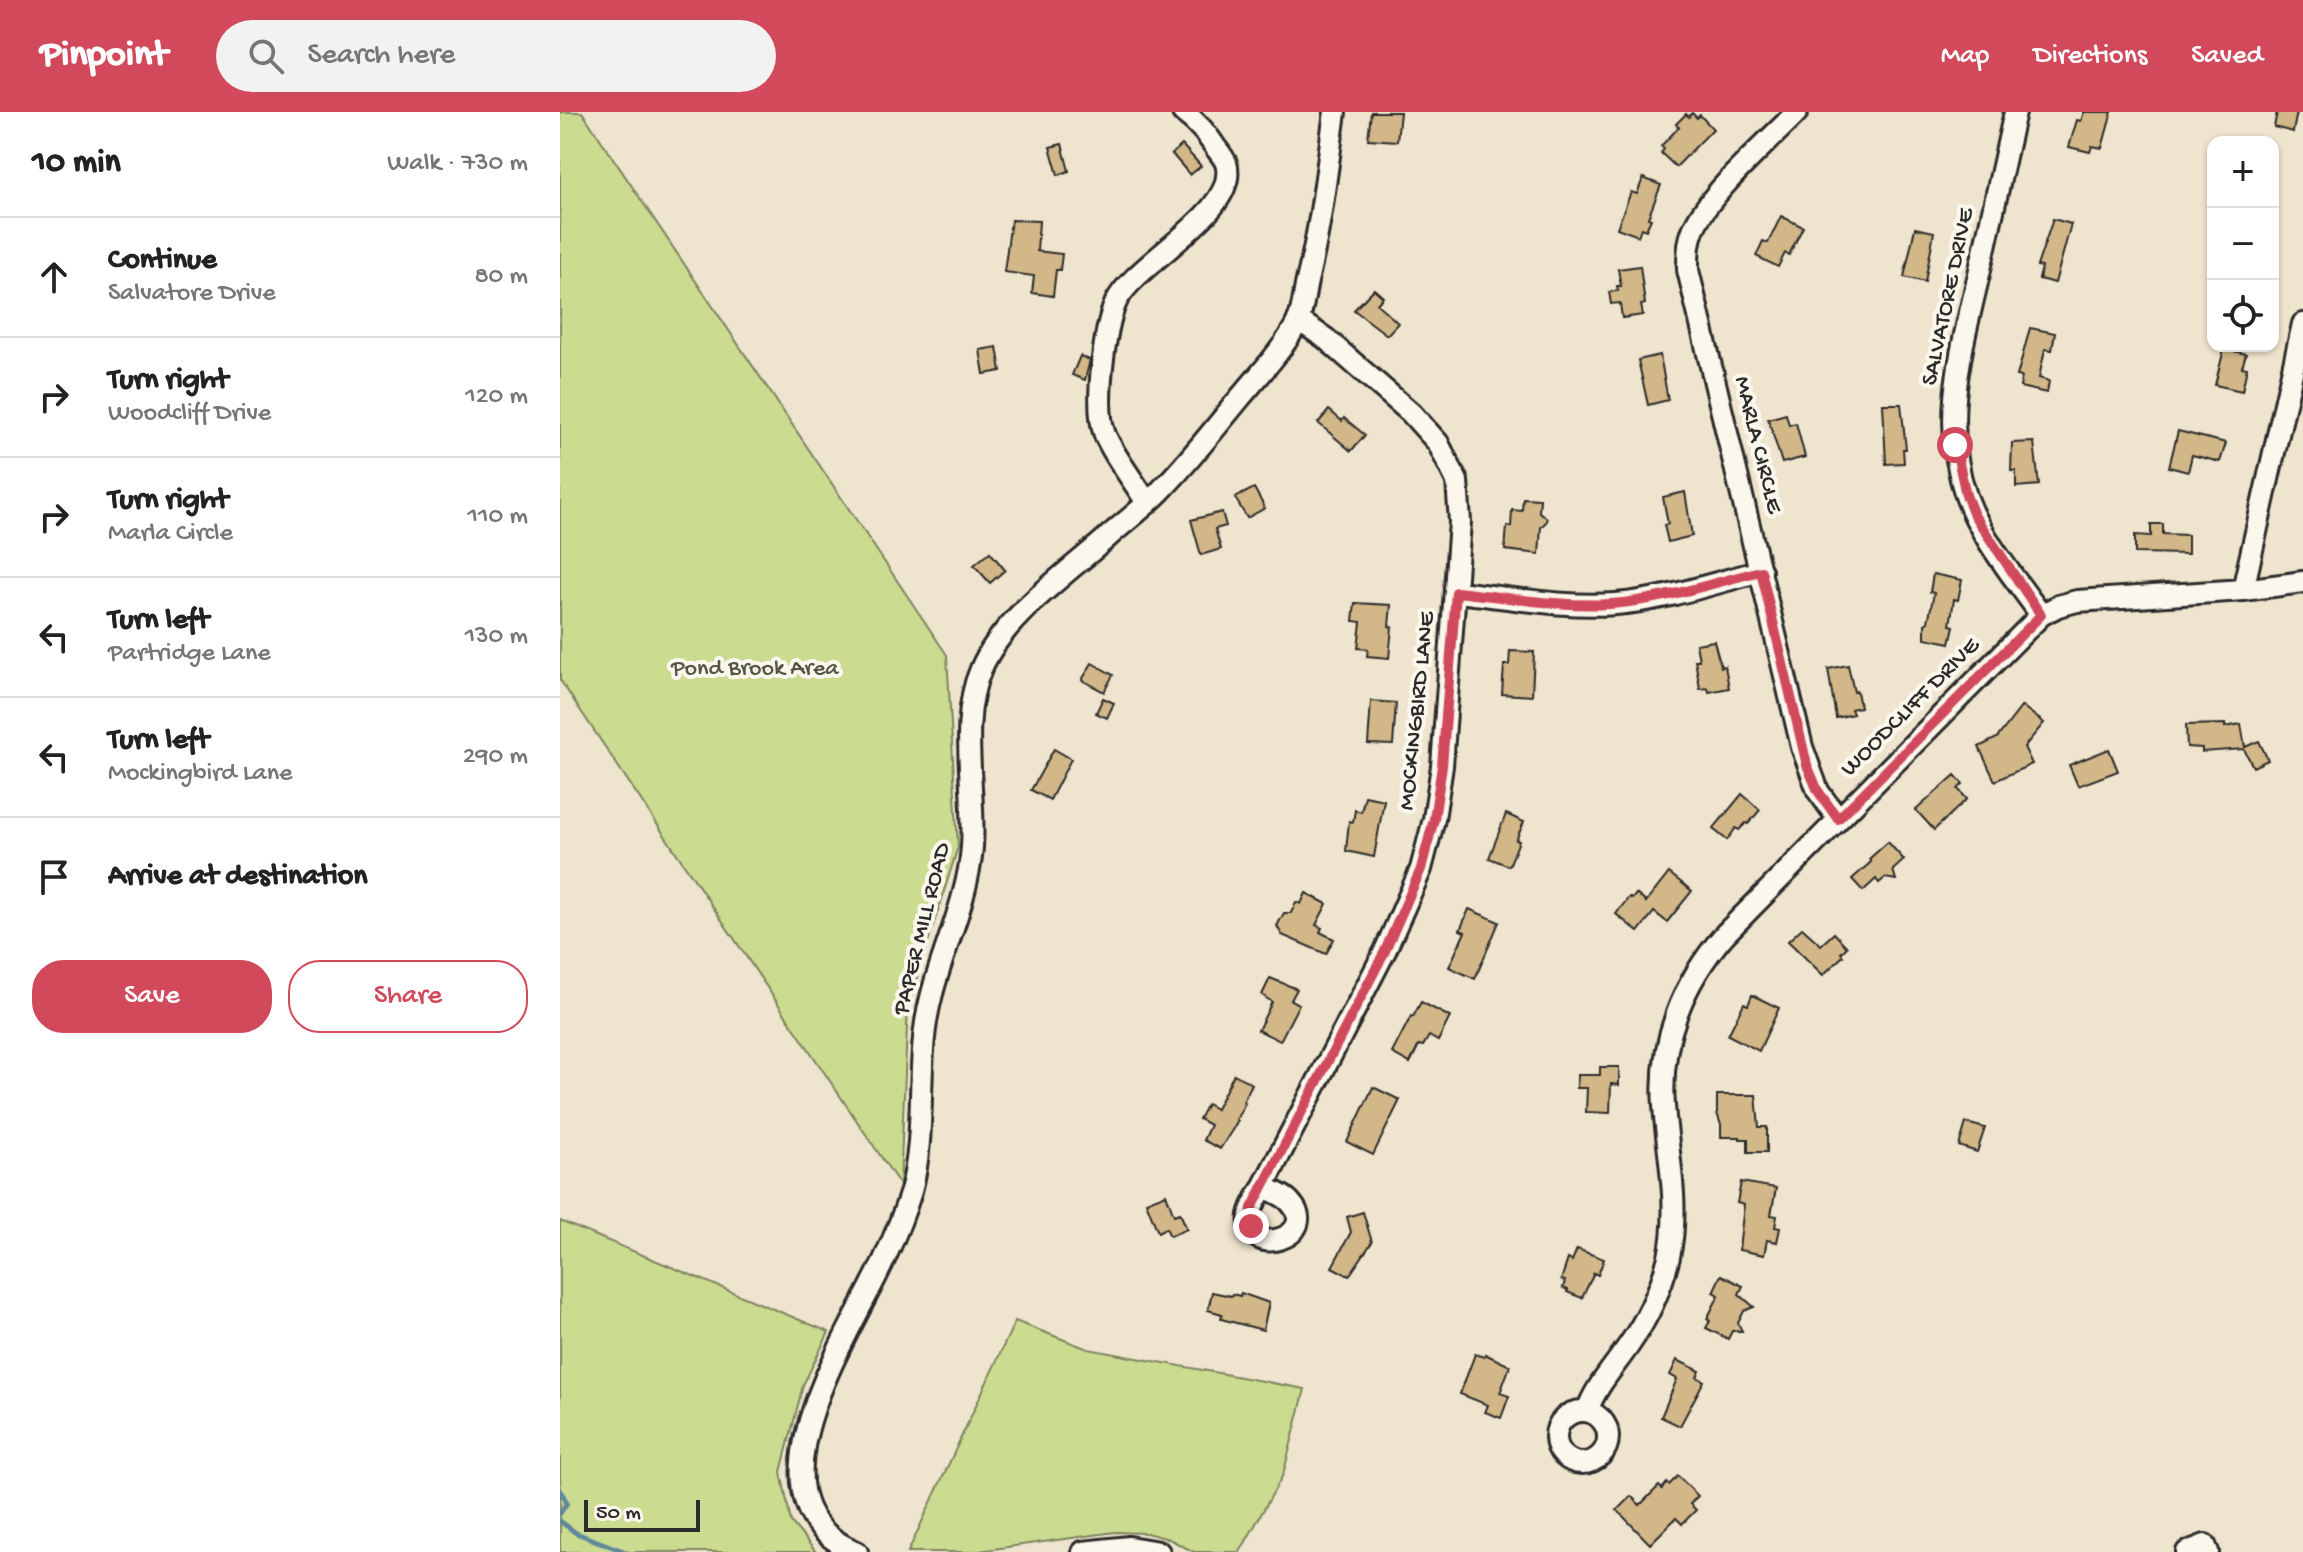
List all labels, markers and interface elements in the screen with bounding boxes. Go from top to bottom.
search box [216,20,776,92]
text: Pinpoint [40,34,168,78]
icon: search [244,34,288,78]
text: Search here [308,39,455,74]
text: Map [1941,40,1989,73]
text: Directions [2033,40,2147,73]
text: Saved [2191,40,2263,73]
map controls [2207,136,2279,352]
button: + [2207,136,2279,208]
text: 10 min [32,144,121,184]
text: Walk · 730 m [387,149,528,180]
street label: SALVATORE DRIVE [1916,205,1982,388]
button: − [2207,208,2279,280]
text: Continue [108,244,217,279]
icon: ahead [32,255,76,299]
text: 80 m [474,262,528,293]
text: Salvatore Drive [108,279,276,310]
button: locate [2207,280,2279,352]
text: Turn right [108,364,228,399]
street label: MARLA CIRCLE [1726,374,1788,517]
icon: right [32,375,76,419]
text: 120 m [465,382,528,413]
text: Woodcliff Drive [108,399,271,430]
route start [1937,427,1973,463]
text: Turn right [108,484,228,519]
icon: right [32,495,76,539]
text: 110 m [468,502,528,533]
text: Marla Circle [108,519,233,550]
text: Turn left [108,604,209,639]
street label: MOCKINGBIRD LANE [1393,609,1443,812]
icon: left [32,615,76,659]
text: 130 m [465,622,528,653]
street label: WOODCLIFF DRIVE [1835,632,1987,784]
text: Partridge Lane [108,639,271,670]
park label: Pond Brook Area [670,655,839,684]
text: Turn left [108,724,209,759]
icon: left [32,735,76,779]
text: 290 m [463,742,528,773]
text: Mockingbird Lane [108,759,292,790]
street label: PAPER MILL ROAD [887,840,958,1019]
icon: arrive [32,855,76,899]
text: Arrive at destination [108,860,368,895]
button: Save [32,960,272,1033]
button: Share [288,960,528,1033]
route end [1233,1208,1269,1244]
scale bar [584,1496,700,1532]
text: 50 m [596,1501,641,1527]

